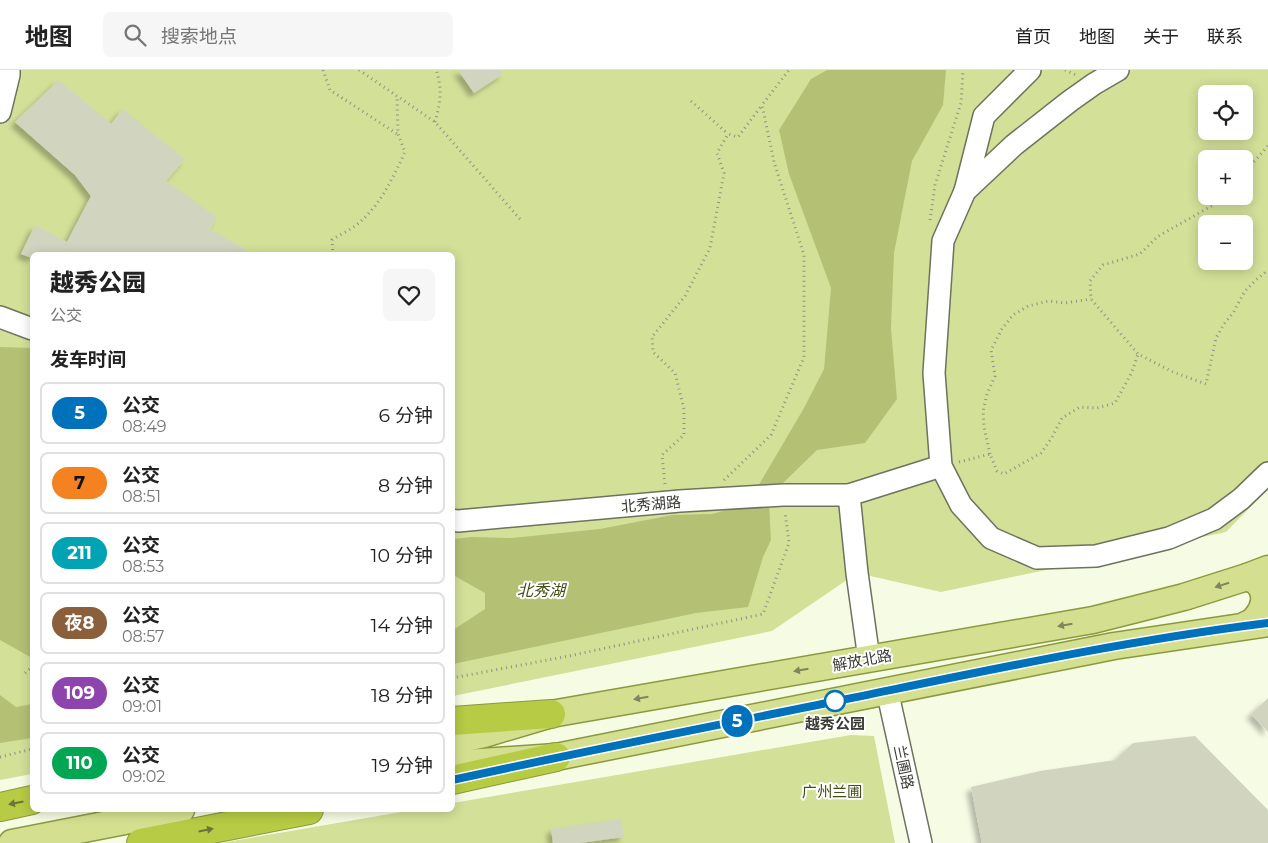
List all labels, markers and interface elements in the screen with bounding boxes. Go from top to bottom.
search box [103,12,453,57]
icon: search [121,21,149,49]
text: 地图 [25,22,73,51]
text: 搜索地点 [161,25,237,48]
text: 首页 [1015,26,1051,48]
text: 地图 [1079,26,1115,48]
text: 关于 [1143,26,1179,48]
text: 联系 [1207,26,1243,48]
map controls [1198,85,1253,270]
button: locate [1198,85,1253,140]
button: + [1198,150,1253,205]
button: − [1198,215,1253,270]
text: 越秀公园 [50,268,146,297]
button: heart [383,269,435,321]
text: 公交 [50,306,82,325]
text: 发车时间 [50,348,126,371]
text: 公交 [122,394,160,417]
text: 5 [74,402,85,424]
text: 6 分钟 [378,404,433,427]
text: 08:49 [122,417,166,436]
text: 公交 [122,464,160,487]
text: 7 [74,472,85,494]
text: 8 分钟 [378,474,433,497]
text: 08:51 [122,487,161,506]
street label: 北秀湖路 [620,492,682,516]
text: 公交 [122,534,160,557]
text: 211 [67,542,92,564]
text: 10 分钟 [371,544,433,567]
text: 08:53 [122,557,164,576]
water label: 北秀湖 [517,581,568,600]
one-way arrow [1214,581,1229,589]
text: 公交 [122,604,160,627]
text: 夜8 [65,612,94,634]
text: 14 分钟 [371,614,433,637]
one-way arrow [1056,621,1072,629]
text: 08:57 [122,627,164,646]
street label: 解放北路 [831,645,893,675]
one-way arrow [793,667,809,675]
text: 公交 [122,674,160,697]
text: 109 [64,682,95,704]
text: 18 分钟 [371,684,433,707]
marker: 越秀公园 [824,690,846,712]
one-way arrow [633,695,649,703]
text: 09:01 [122,697,162,716]
line badge: 5 [721,705,753,737]
text: 5 [732,710,742,732]
place label: 越秀公园 [805,714,865,733]
street label: 兰圃路 [890,743,918,791]
text: 公交 [122,744,160,767]
text: 110 [66,752,93,774]
text: 19 分钟 [372,754,433,777]
text: 09:02 [122,767,165,786]
park label: 广州兰圃 [802,782,862,801]
one-way arrow [8,800,24,808]
one-way arrow [198,826,214,834]

